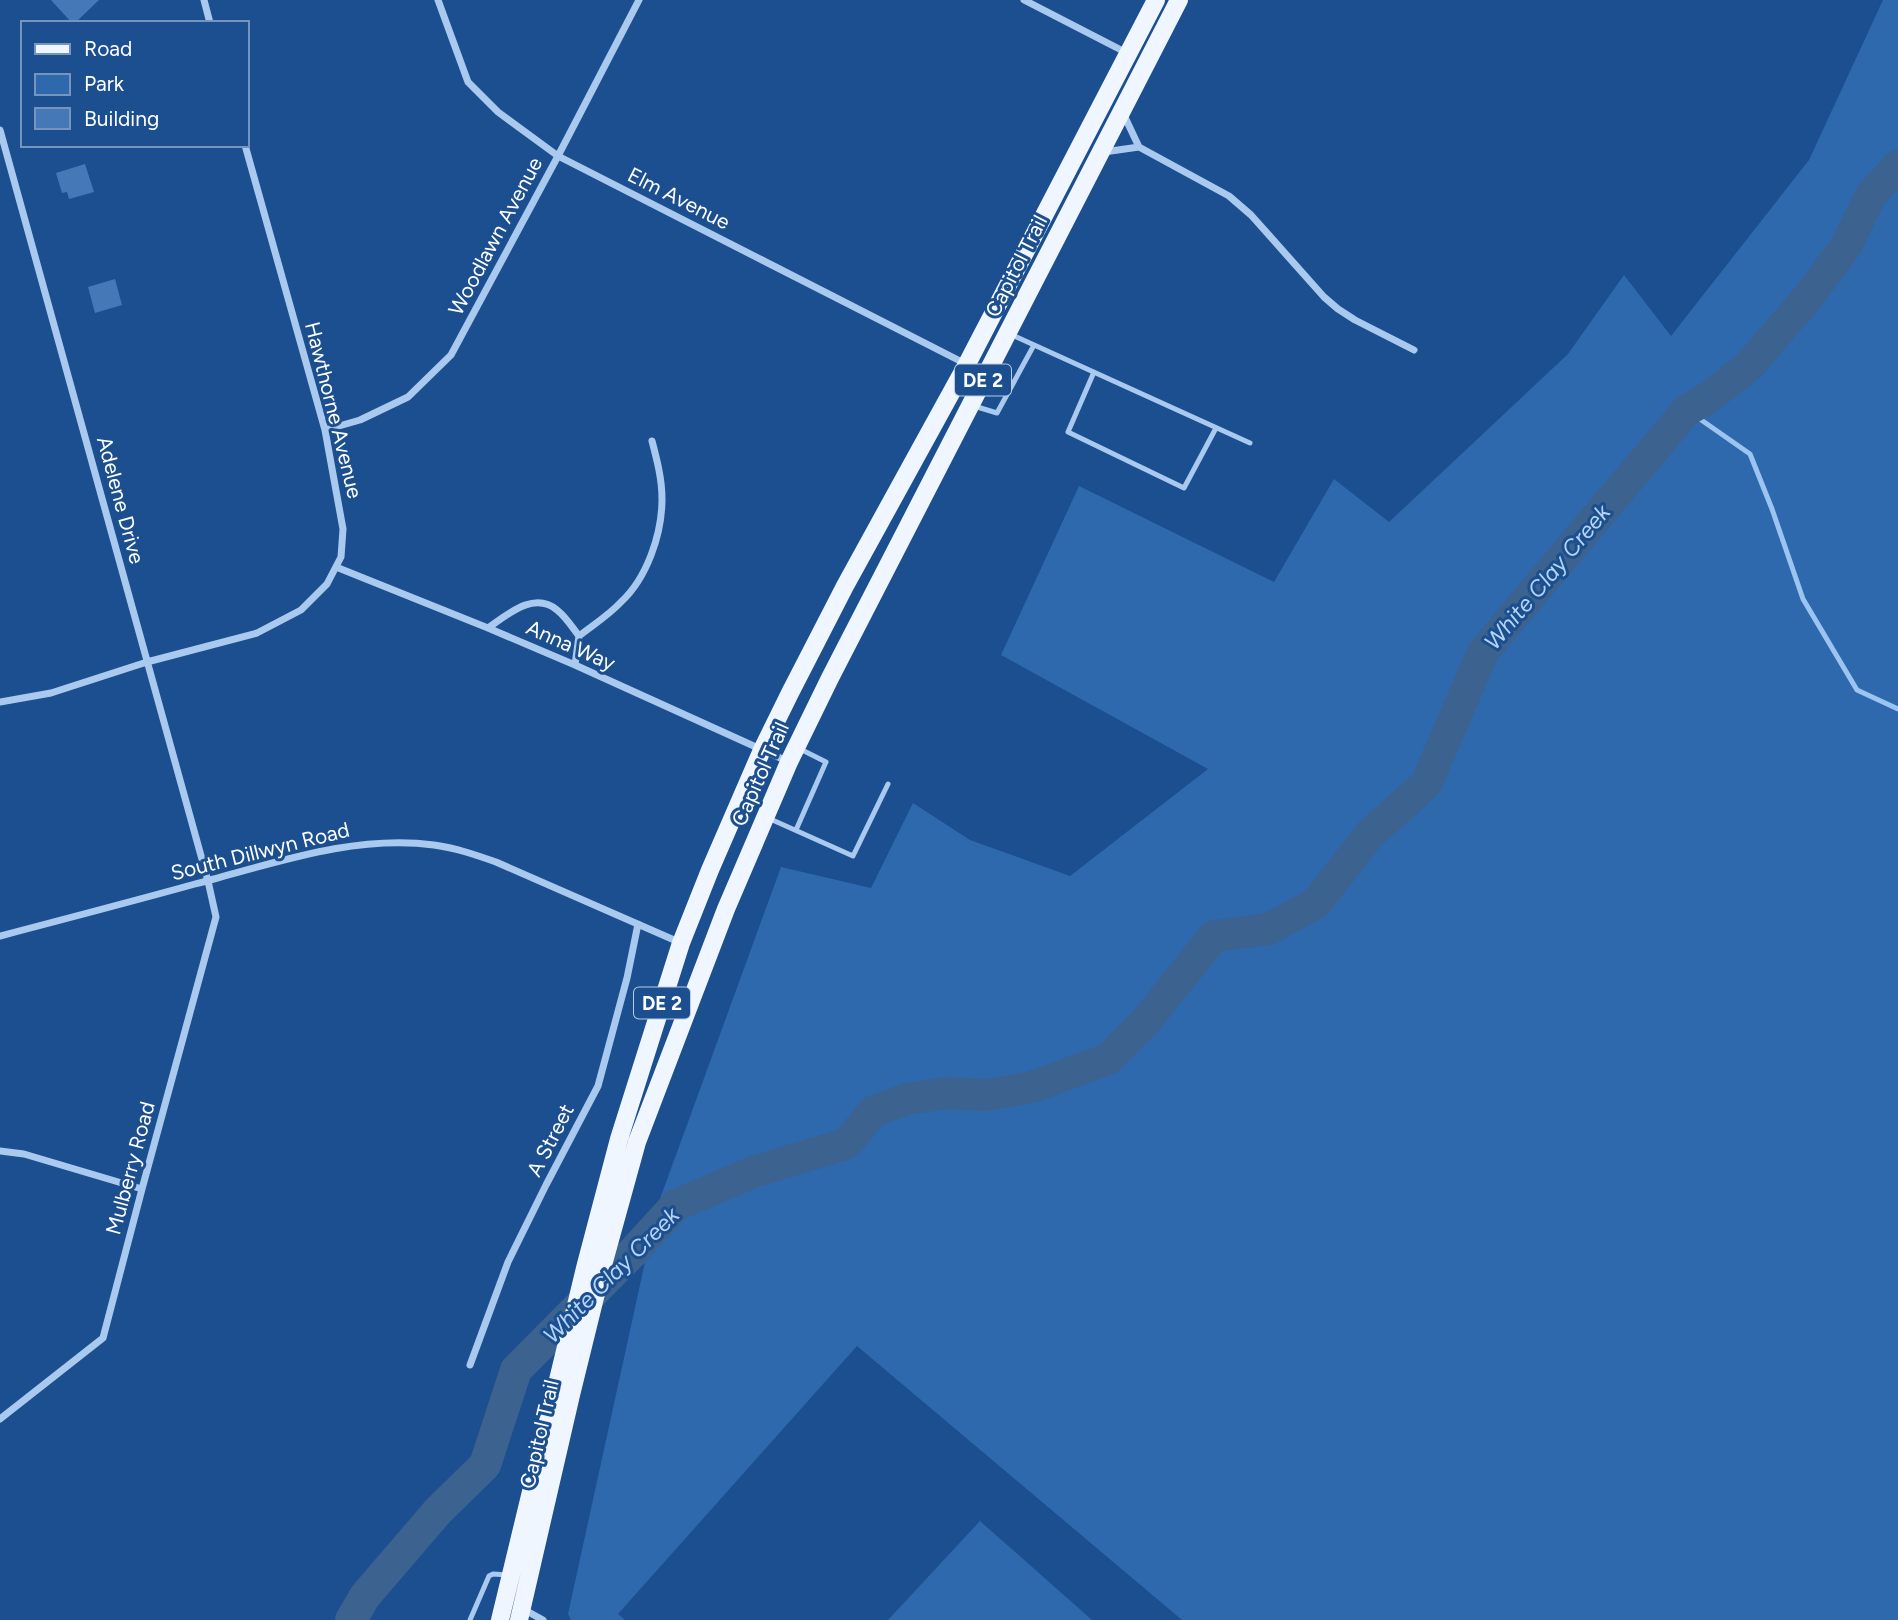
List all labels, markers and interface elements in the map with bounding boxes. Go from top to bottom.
legend [21,21,248,147]
text: Road [84,36,132,61]
text: Park [84,71,125,96]
text: Building [84,106,159,131]
street label: Woodlawn Avenue [443,153,547,319]
street label: Elm Avenue [624,162,734,234]
street label: Capitol Trail [980,211,1052,321]
street label: Hawthorne Avenue [300,319,368,501]
road number: DE 2 [955,364,1011,396]
street label: Adelene Drive [92,434,150,566]
water label: White Clay Creek [1478,498,1616,655]
street label: Anna Way [523,614,619,676]
street label: Capitol Trail [726,718,794,830]
street label: South Dillwyn Road [168,817,352,885]
road number: DE 2 [634,987,690,1018]
street label: Mulberry Road [100,1099,160,1237]
street label: A Street [521,1099,579,1181]
water label: White Clay Creek [537,1200,686,1349]
street label: Capitol Trail [514,1377,564,1491]

